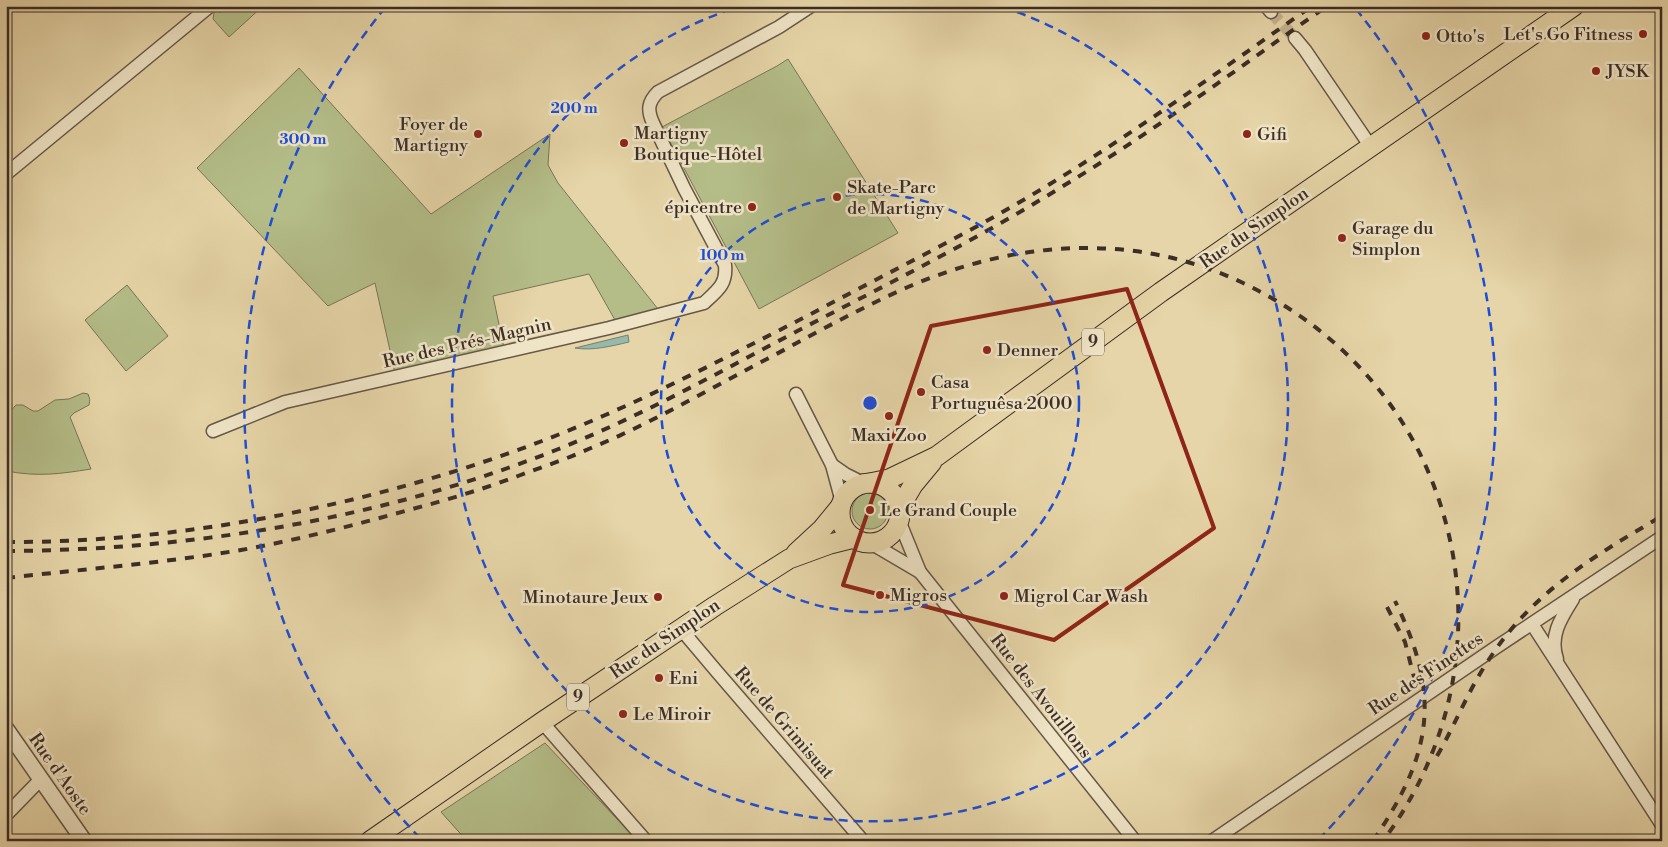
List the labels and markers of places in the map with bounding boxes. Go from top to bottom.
place label: Let's Go Fitness [1504,23,1633,46]
place label: Otto's [1436,25,1485,48]
marker: Let's Go Fitness [1637,28,1649,40]
marker: Otto's [1420,30,1432,42]
place label: JYSK [1605,60,1651,83]
marker: JYSK [1590,65,1602,77]
place label: Foyer de Martigny [394,113,468,157]
place label: Martigny Boutique-Hôtel [633,122,763,166]
place label: Gifi [1257,123,1287,146]
marker: Foyer de Martigny [472,128,484,140]
marker: Gifi [1241,128,1253,140]
marker: Martigny Boutique-Hôtel [618,137,630,149]
place label: Skate-Parc de Martigny [847,176,945,220]
marker: Skate-Parc de Martigny [831,191,843,203]
place label: épicentre [665,196,742,219]
marker: épicentre [746,201,758,213]
place label: Garage du Simplon [1352,217,1434,261]
marker: Garage du Simplon [1336,232,1348,244]
place label: Denner [997,339,1059,362]
marker: Denner [981,344,993,356]
place label: Casa Portuguêsa 2000 [931,371,1073,415]
marker: Casa Portuguêsa 2000 [915,386,927,398]
centre of rings [861,394,879,412]
marker: Maxi Zoo [883,410,895,422]
place label: Maxi Zoo [851,424,927,447]
place label: Le Grand Couple [880,499,1017,522]
marker: Le Grand Couple [864,504,876,516]
place label: Migros [890,584,947,607]
place label: Migrol Car Wash [1014,585,1148,608]
place label: Minotaure Jeux [523,586,649,609]
marker: Migros [874,589,886,601]
marker: Migrol Car Wash [998,590,1010,602]
marker: Minotaure Jeux [652,591,664,603]
place label: Eni [669,667,698,690]
marker: Eni [653,672,665,684]
place label: Le Miroir [633,703,711,726]
marker: Le Miroir [617,708,629,720]

